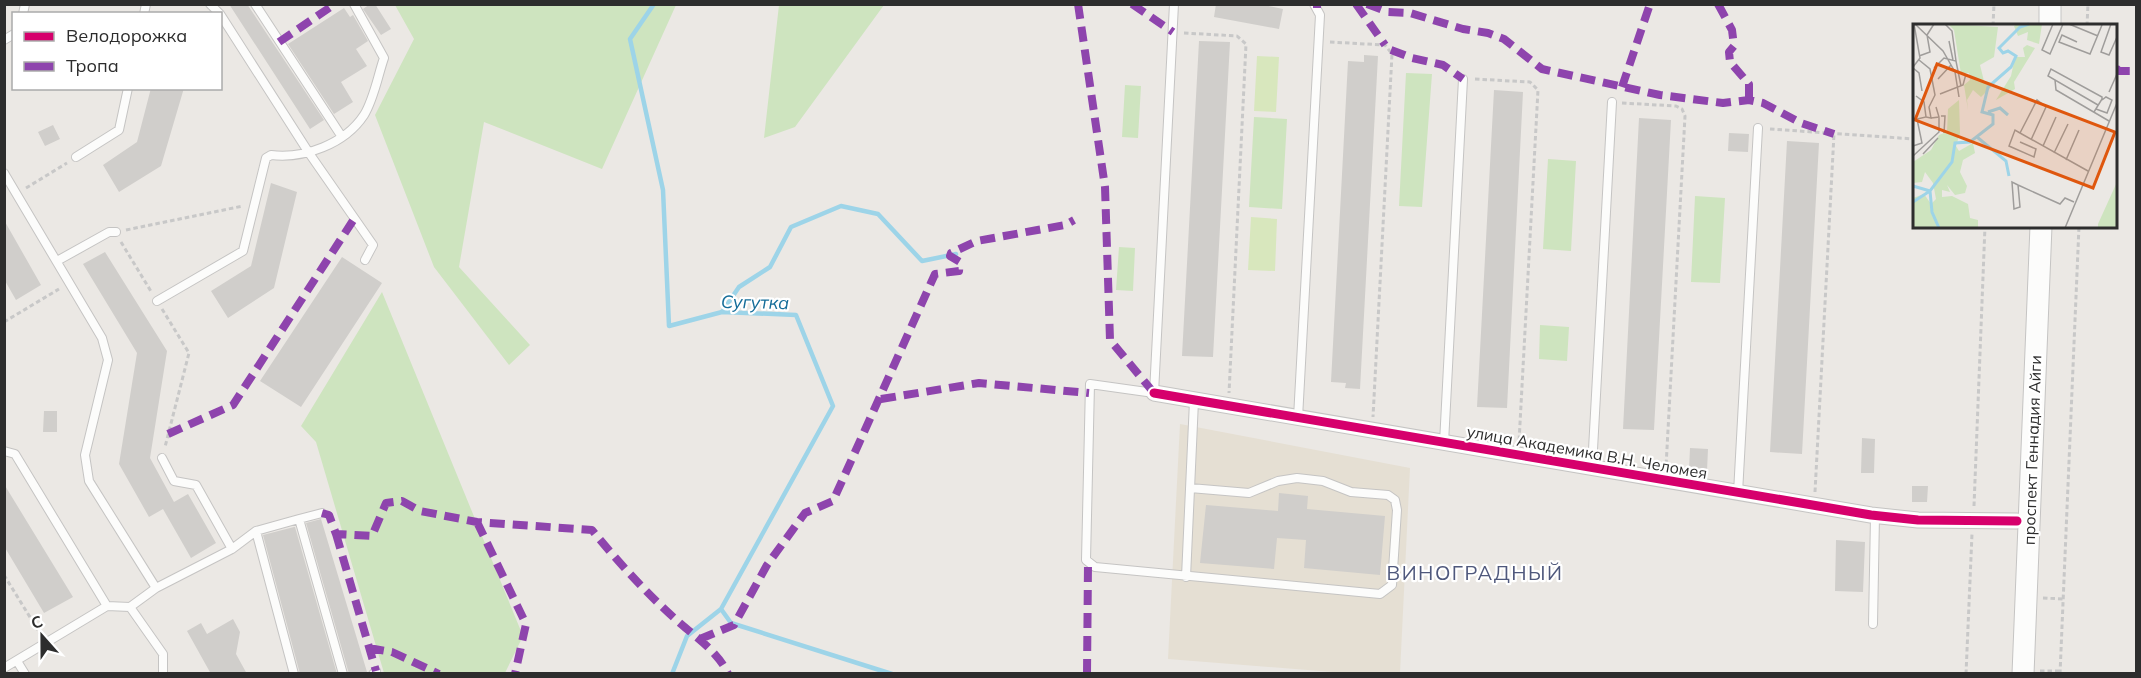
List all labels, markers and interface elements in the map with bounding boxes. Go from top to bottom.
legend [12,12,222,90]
text: Велодорожка [66,24,187,47]
inset map [1913,24,2117,228]
text: Тропа [66,54,119,77]
water label: Сугутка [721,290,789,314]
street label: проспект Геннадия Айги [2019,355,2045,545]
street label: улица Академика В.Н. Челомея [1465,421,1709,483]
district label: ВИНОГРАДНЫЙ [1387,560,1563,585]
north arrow [12,606,72,666]
text: С [28,611,45,633]

